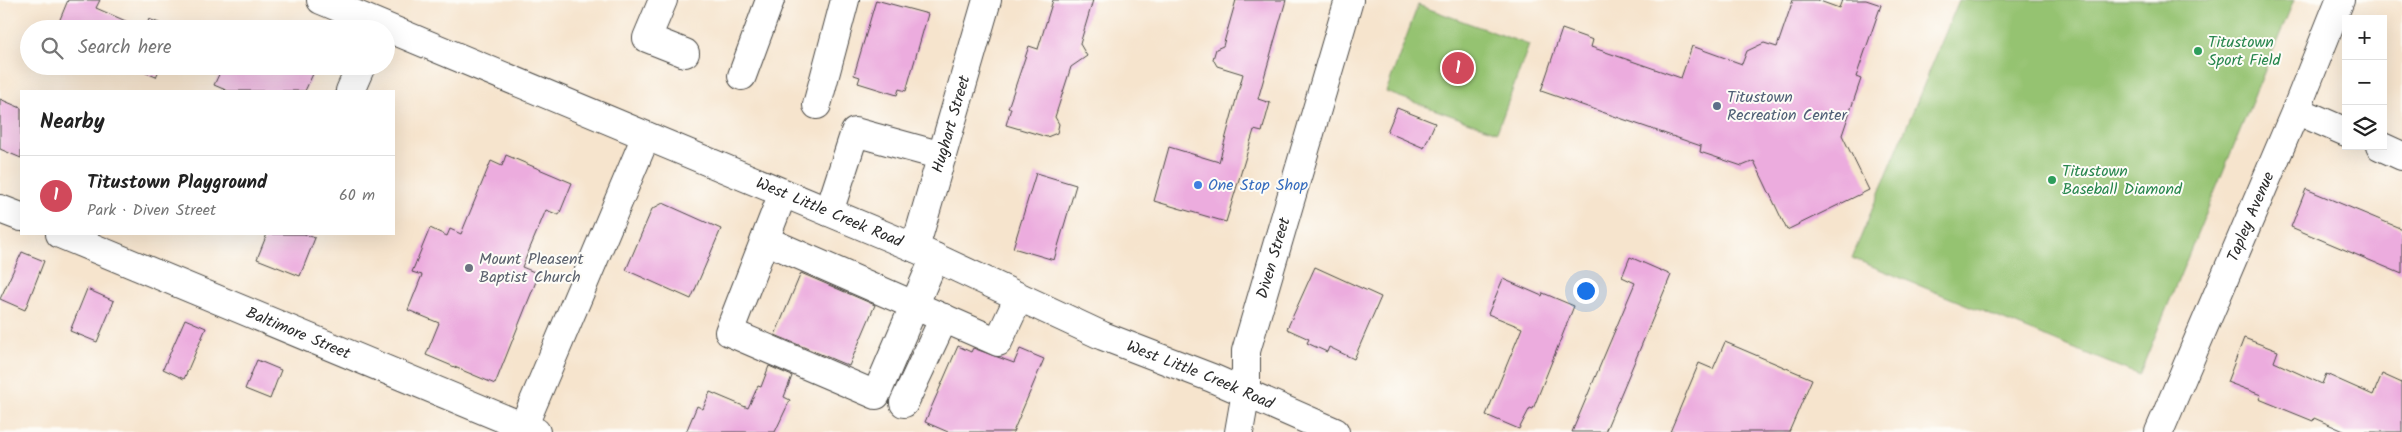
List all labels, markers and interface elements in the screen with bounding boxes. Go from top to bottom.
map controls [2342,15,2387,150]
button: + [2342,15,2387,60]
search box [20,20,395,75]
place label: Titustown Sport Field [2208,30,2282,73]
text: Search here [78,33,172,63]
icon: search [38,34,66,62]
marker: Titustown Sport Field [2192,45,2204,57]
pin: 1 [1442,49,1474,87]
button: − [2342,60,2387,105]
street label: Hughart Street [925,72,977,176]
place label: Titustown Recreation Center [1727,85,1849,128]
marker: Titustown Recreation Center [1711,100,1723,112]
button: layers [2342,105,2387,150]
text: Nearby [40,106,105,139]
place label: Titustown Baseball Diamond [2062,159,2183,202]
text: Titustown Playground [87,168,267,198]
street label: Tapley Avenue [2220,168,2281,266]
street label: West Little Creek Road [752,171,908,254]
place label: One Stop Shop [1208,173,1308,198]
marker: Titustown Baseball Diamond [2046,174,2058,186]
marker: One Stop Shop [1192,179,1204,191]
text: 1 [54,183,58,208]
text: 60 m [339,183,375,208]
text: Park · Diven Street [87,198,216,223]
street label: Diven Street [1250,213,1297,302]
place label: Mount Pleasent Baptist Church [479,247,585,290]
marker: Mount Pleasent Baptist Church [463,262,475,274]
your location [1573,278,1599,304]
street label: Baltimore Street [242,300,355,366]
street label: West Little Creek Road [1123,334,1279,417]

